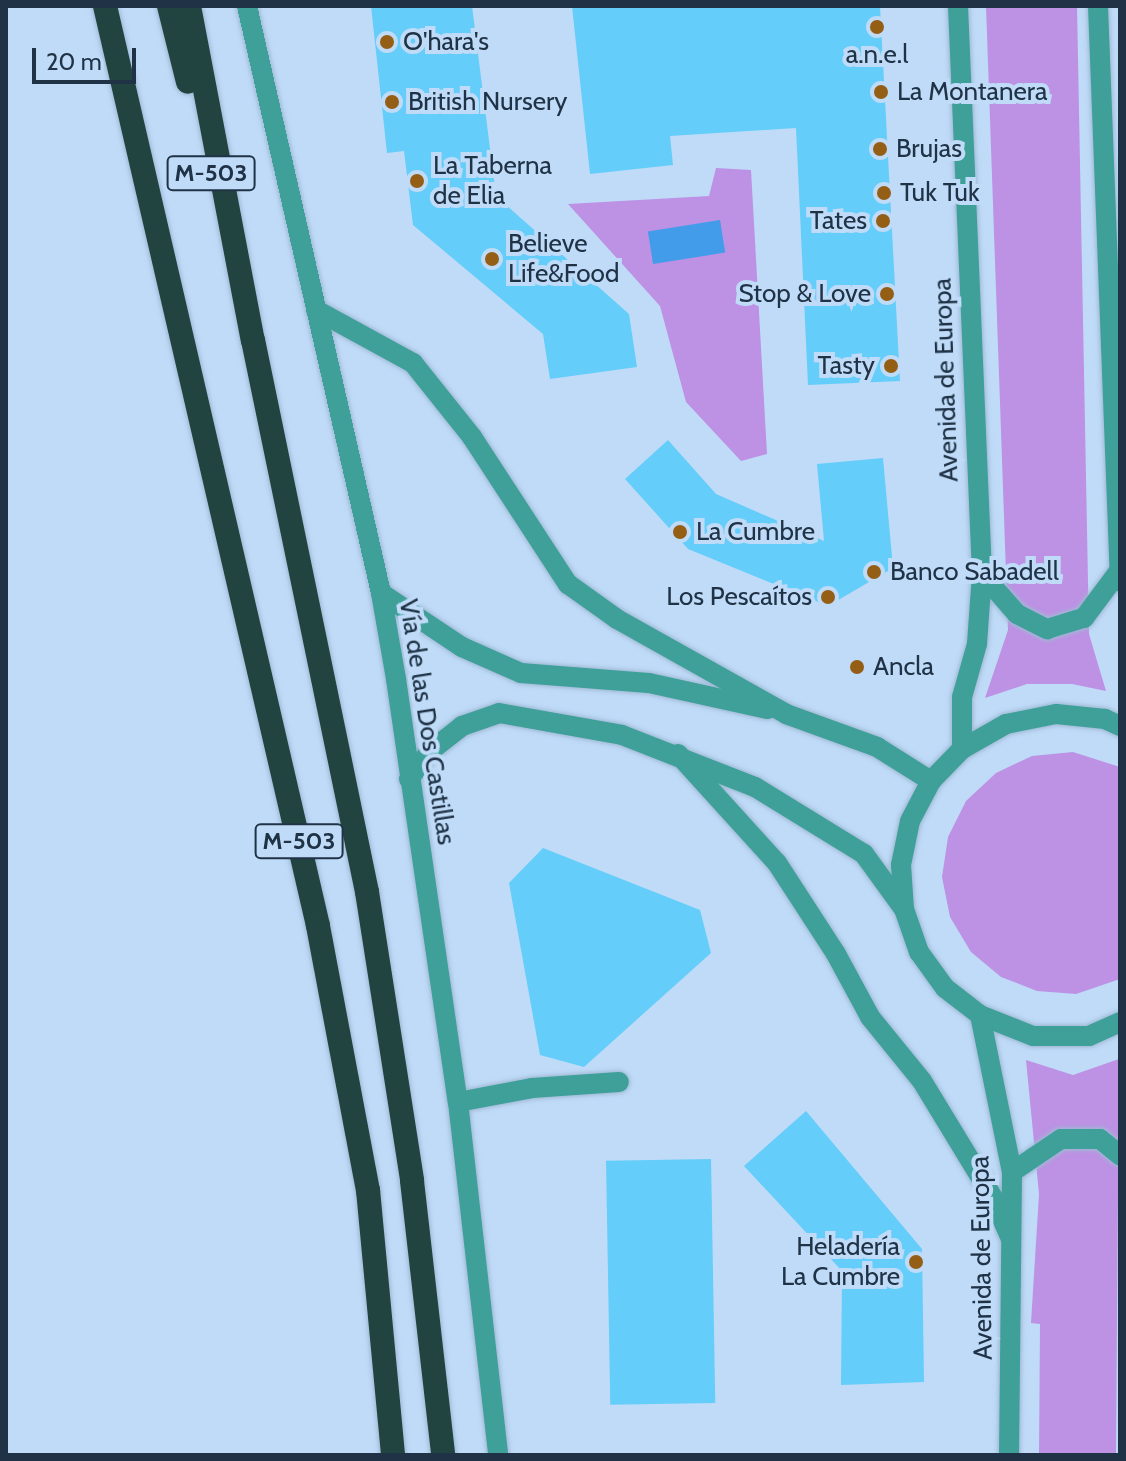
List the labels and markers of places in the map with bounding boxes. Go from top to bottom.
marker: a.n.e.l [868,18,886,36]
place label: O'hara's [403,26,489,58]
marker: O'hara's [378,33,396,51]
place label: a.n.e.l [846,39,908,71]
place label: La Montanera [897,76,1047,108]
marker: La Montanera [872,83,890,101]
place label: British Nursery [408,86,567,118]
marker: British Nursery [383,93,401,111]
place label: Brujas [896,133,962,165]
marker: Brujas [871,140,889,158]
place label: La Taberna de Elia [433,150,552,212]
marker: La Taberna de Elia [408,172,426,190]
place label: Tuk Tuk [900,177,980,209]
marker: Tuk Tuk [875,184,893,202]
place label: Tates [810,205,867,237]
marker: Tates [874,212,892,230]
place label: Believe Life&Food [508,228,619,290]
marker: Believe Life&Food [483,250,501,268]
place label: Stop & Love [738,278,871,310]
marker: Stop & Love [878,285,896,303]
place label: Tasty [818,350,875,382]
marker: Tasty [882,357,900,375]
place label: La Cumbre [696,516,815,548]
marker: La Cumbre [671,523,689,541]
place label: Banco Sabadell [890,556,1059,588]
marker: Banco Sabadell [865,563,883,581]
place label: Los Pescaítos [666,581,812,613]
marker: Los Pescaítos [819,588,837,606]
place label: Ancla [873,651,934,683]
marker: Ancla [848,658,866,676]
place label: Heladería La Cumbre [781,1231,900,1292]
marker: Heladería La Cumbre [907,1253,925,1271]

